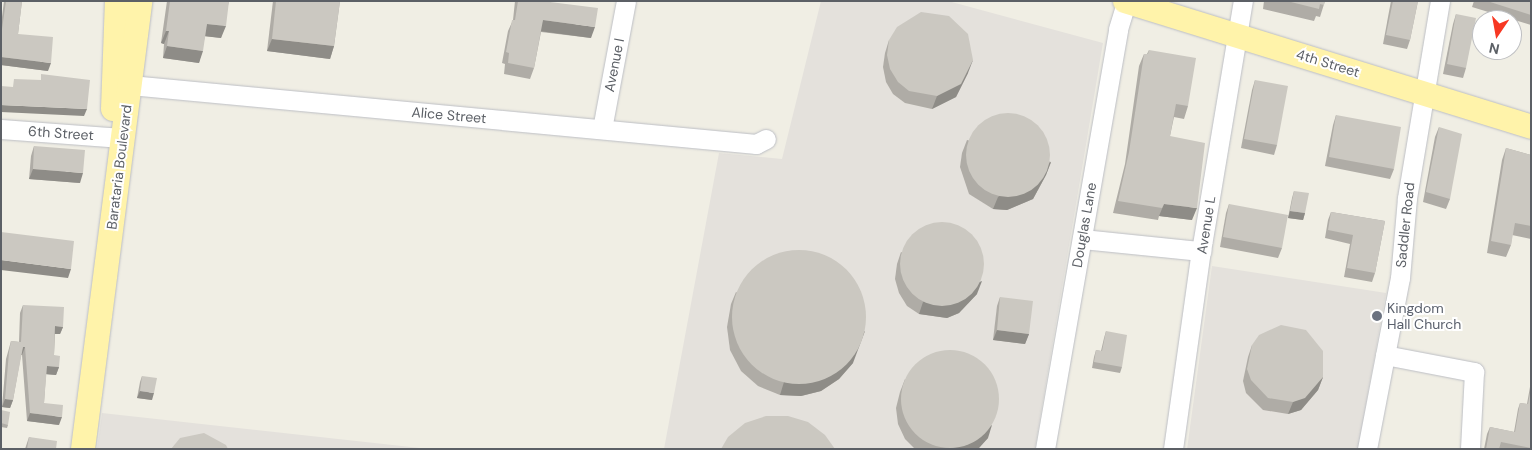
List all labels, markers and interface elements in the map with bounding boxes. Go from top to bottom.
north arrow [1472,10,1522,60]
street label: Avenue I [601,37,627,93]
text: N [1487,39,1501,59]
street label: 4th Street [1294,45,1362,81]
street label: Alice Street [411,103,487,127]
street label: Barataria Boulevard [103,104,135,230]
street label: 6th Street [28,122,94,144]
street label: Douglas Lane [1068,181,1100,269]
street label: Saddler Road [1392,181,1418,269]
street label: Avenue L [1193,195,1219,255]
place label: Kingdom Hall Church [1387,300,1461,332]
marker: Kingdom Hall Church [1371,310,1383,322]

